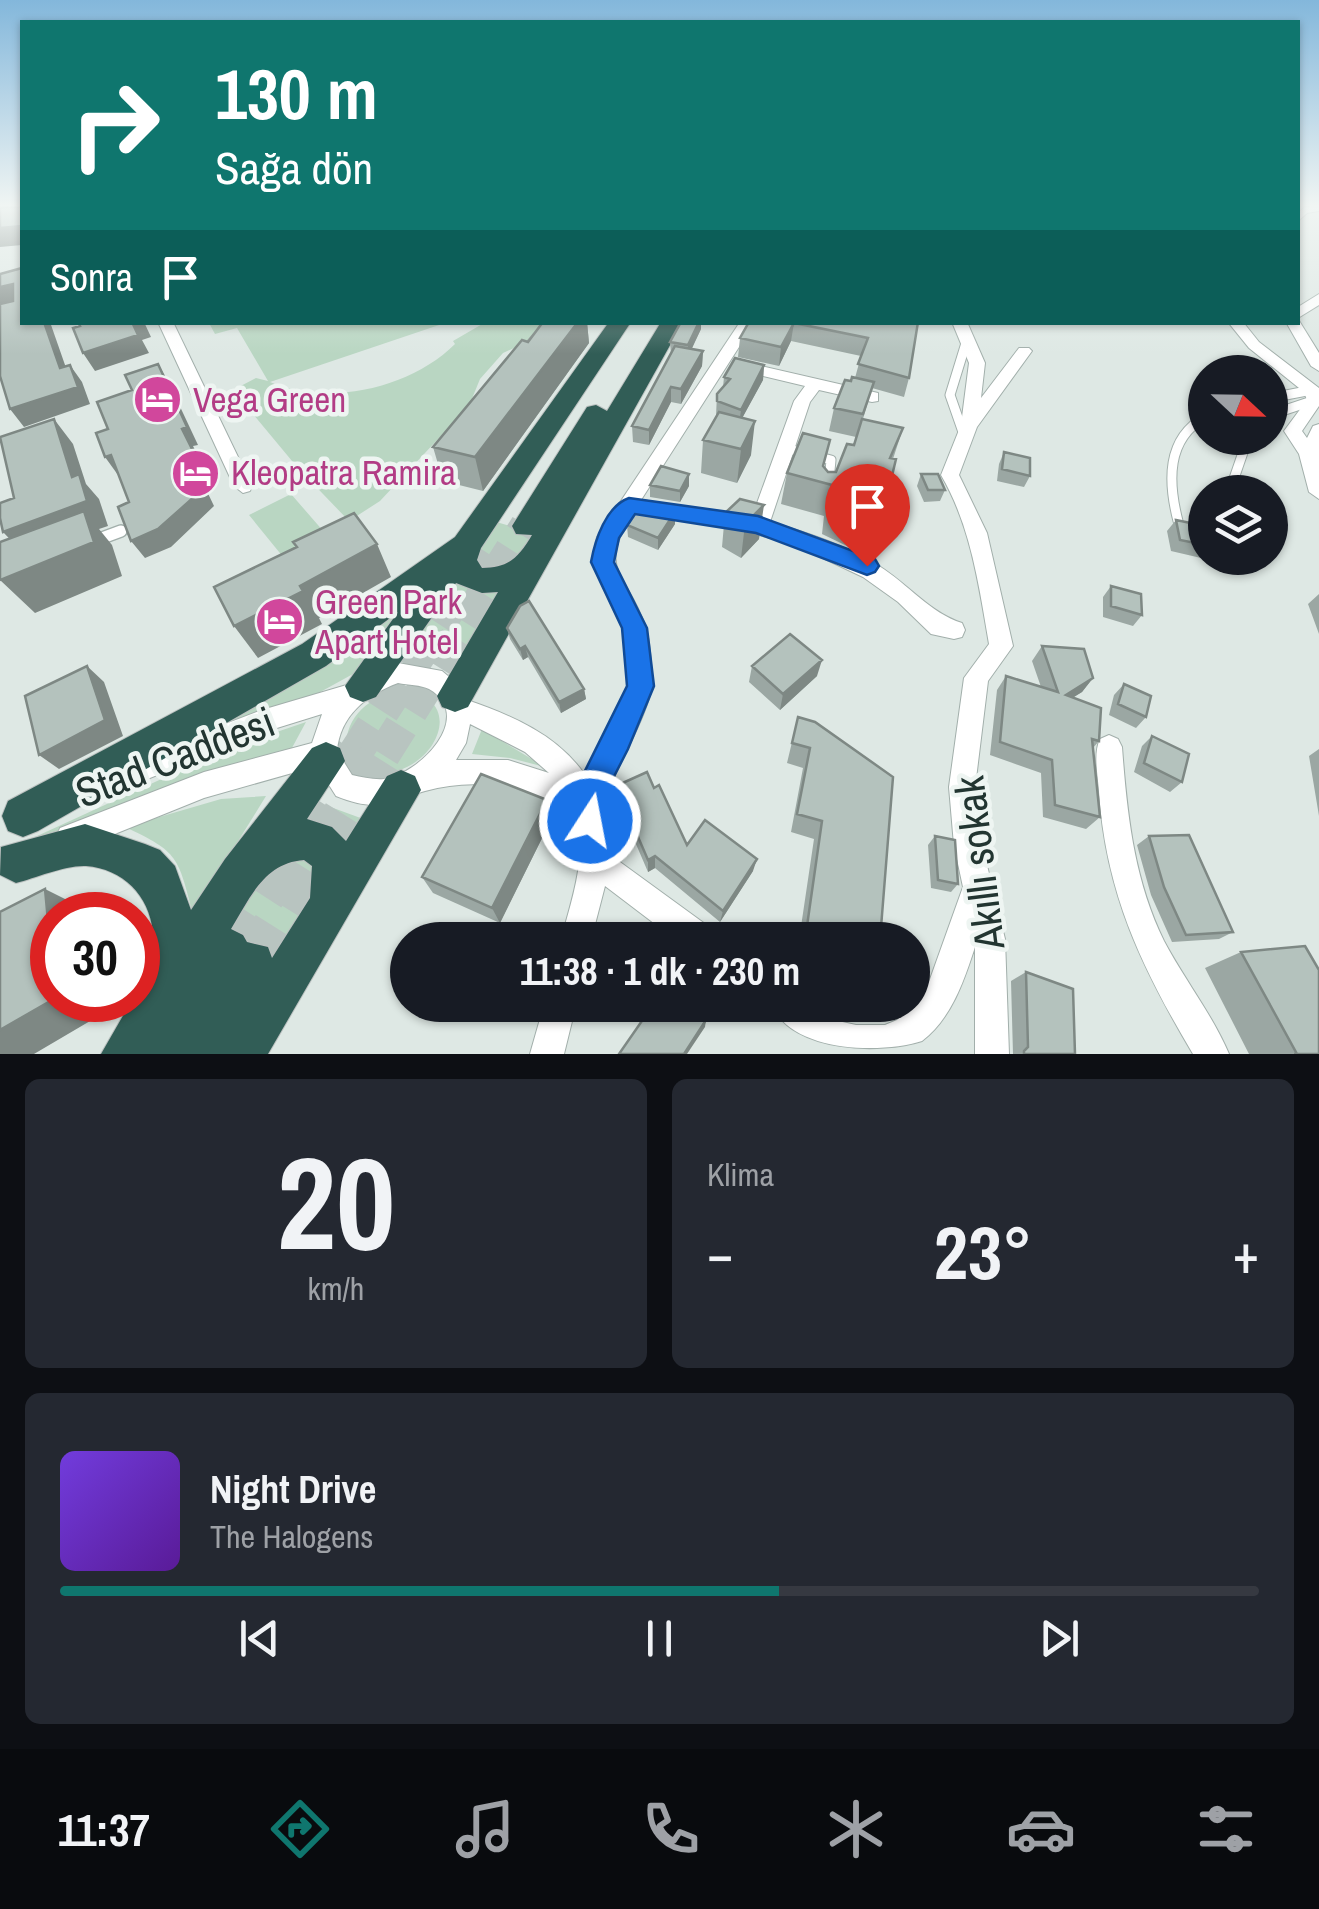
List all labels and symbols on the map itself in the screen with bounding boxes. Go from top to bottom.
north arrow [1188,355,1288,455]
hotel icon: Vega Green [132,374,184,426]
place label: Vega Green [193,376,346,423]
hotel icon: Kleopatra Ramira [170,447,222,499]
place label: Kleopatra Ramira [231,449,456,496]
pin [825,464,910,567]
place label: Green Park Apart Hotel [314,578,462,665]
hotel icon: Green Park Apart Hotel [254,596,306,648]
street label: Stad Caddesi [68,693,282,821]
position arrow [538,769,642,873]
street label: Akıllı sokak [941,772,1018,954]
speed limit sign: 30 [30,892,160,1022]

